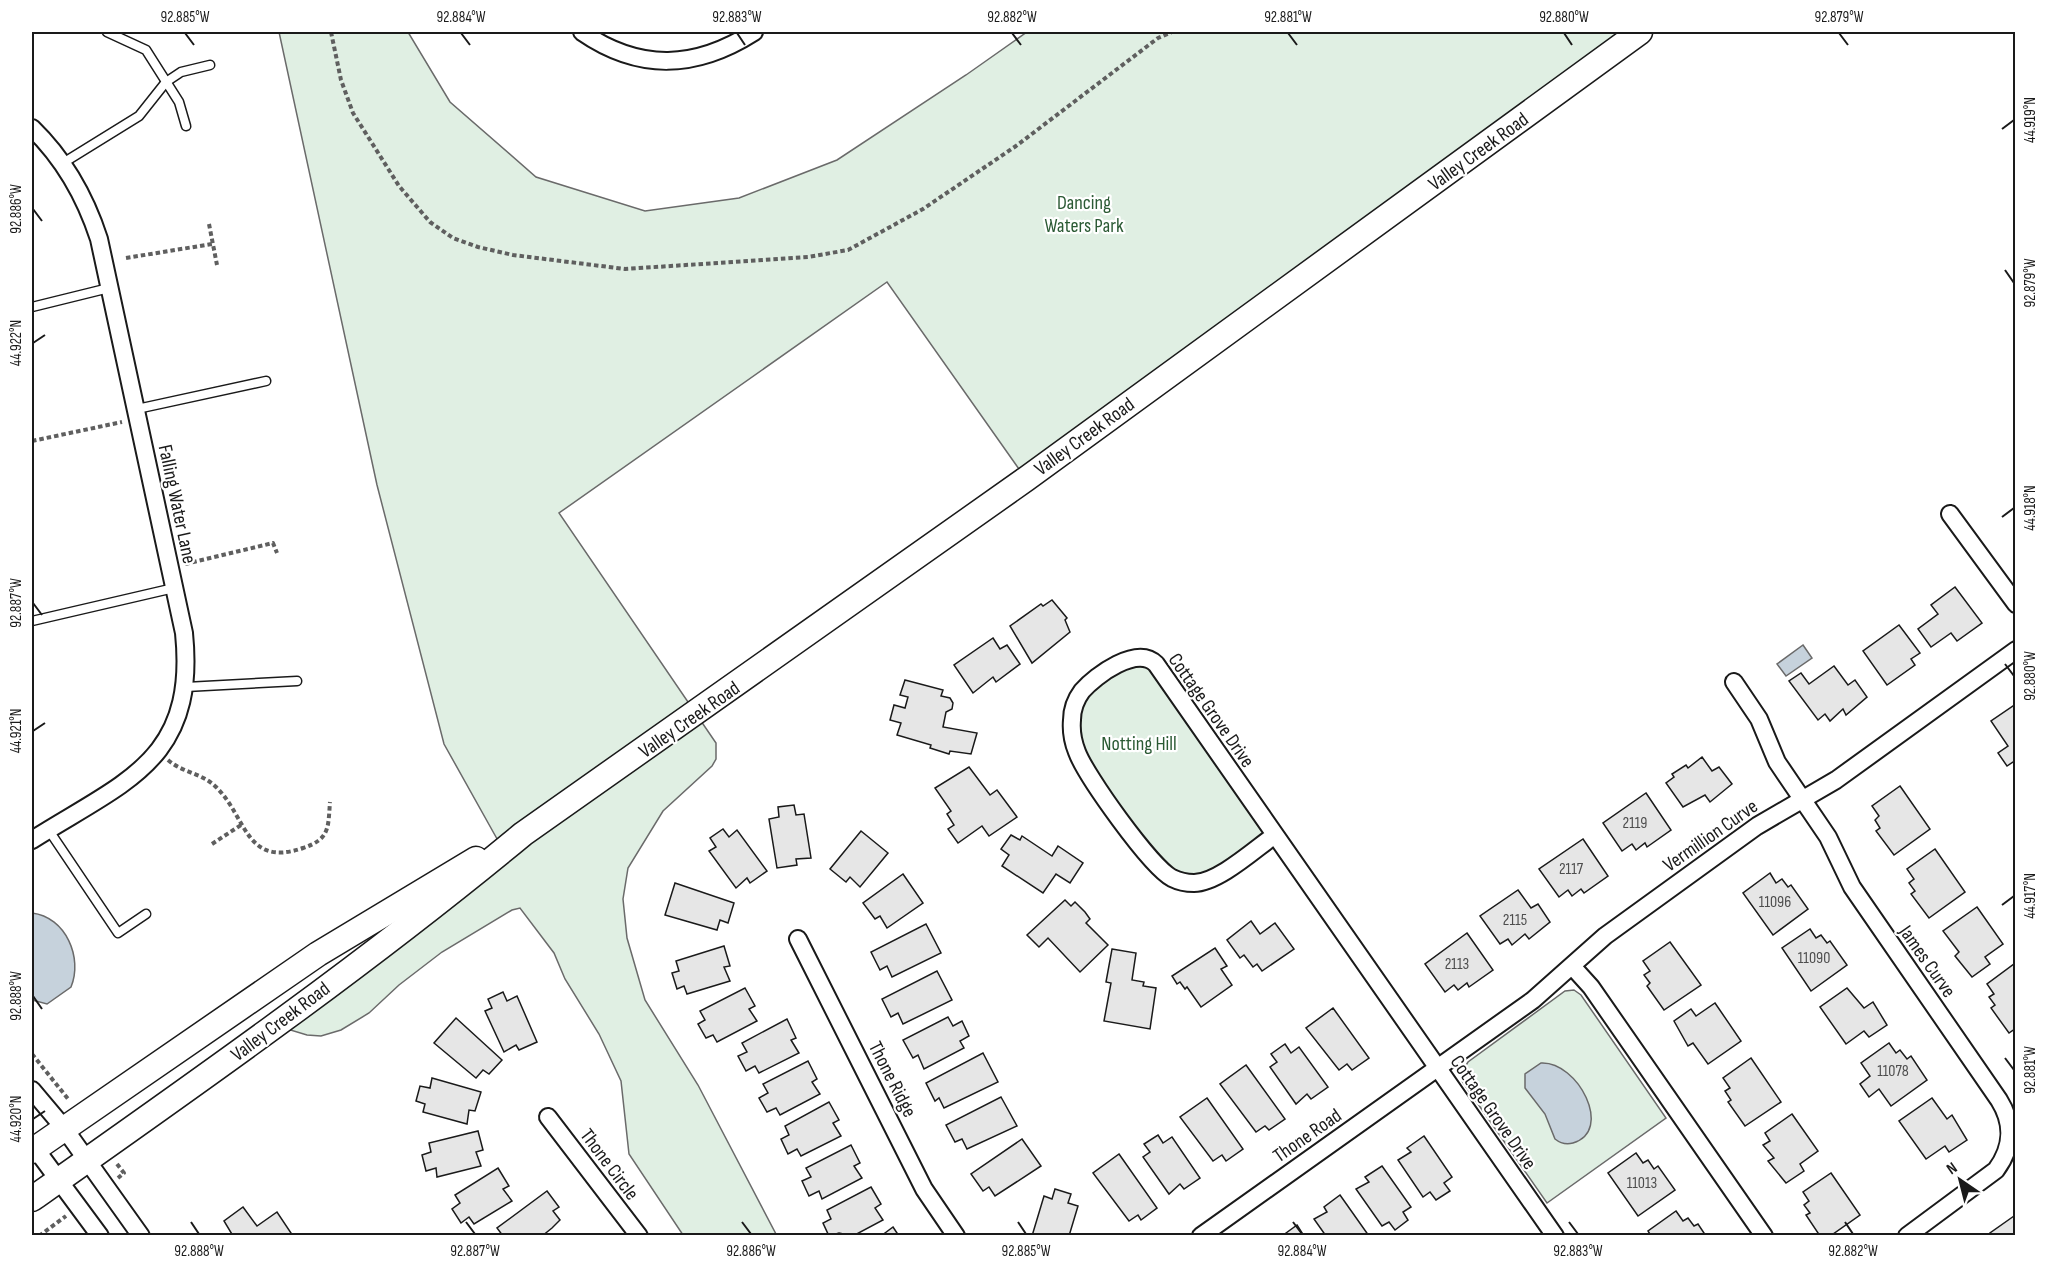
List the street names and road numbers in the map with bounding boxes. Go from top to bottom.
street label: Valley Creek Road [1424,108,1533,196]
street label: Valley Creek Road [1030,393,1139,481]
street label: Falling Water Lane [153,443,201,566]
street label: Cottage Grove Drive [1163,649,1259,772]
street label: Valley Creek Road [635,676,745,763]
street label: Vermillion Curve [1659,794,1762,877]
street label: James Curve [1893,920,1961,1002]
street label: Valley Creek Road [226,977,335,1067]
street label: Thone Ridge [863,1038,921,1121]
street label: Cottage Grove Drive [1445,1051,1541,1174]
street label: Thone Road [1269,1104,1346,1168]
street label: Thone Circle [575,1124,644,1205]

